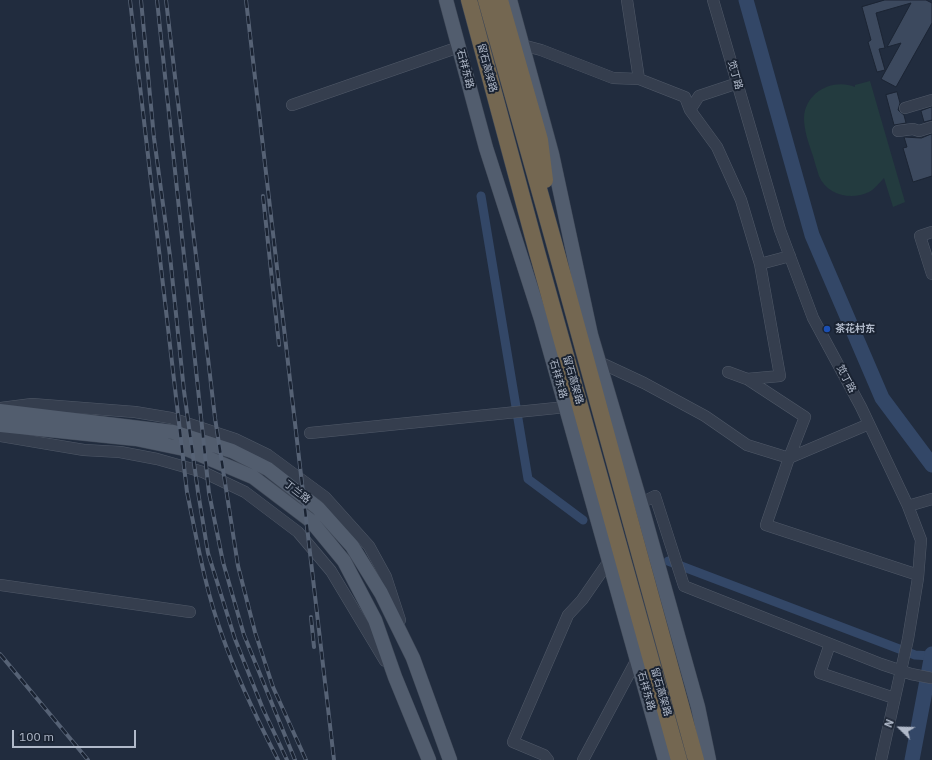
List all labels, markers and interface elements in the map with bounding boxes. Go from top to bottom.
street label: 留石高架路 [475,42,499,94]
street label: 石祥东路 [454,48,476,90]
street label: 笕丁路 [725,59,745,91]
place label: 茶花村东 [835,323,875,335]
marker: 茶花村东 [822,324,832,334]
street label: 留石高架路 [560,354,586,406]
street label: 石祥东路 [547,358,569,400]
street label: 笕丁路 [834,363,858,395]
street label: 丁兰路 [281,478,313,506]
street label: 留石高架路 [648,666,674,718]
street label: 石祥东路 [635,670,657,712]
north arrow [880,708,920,748]
text: N [881,717,897,730]
scale bar [14,722,138,748]
text: 100 m [19,729,54,744]

